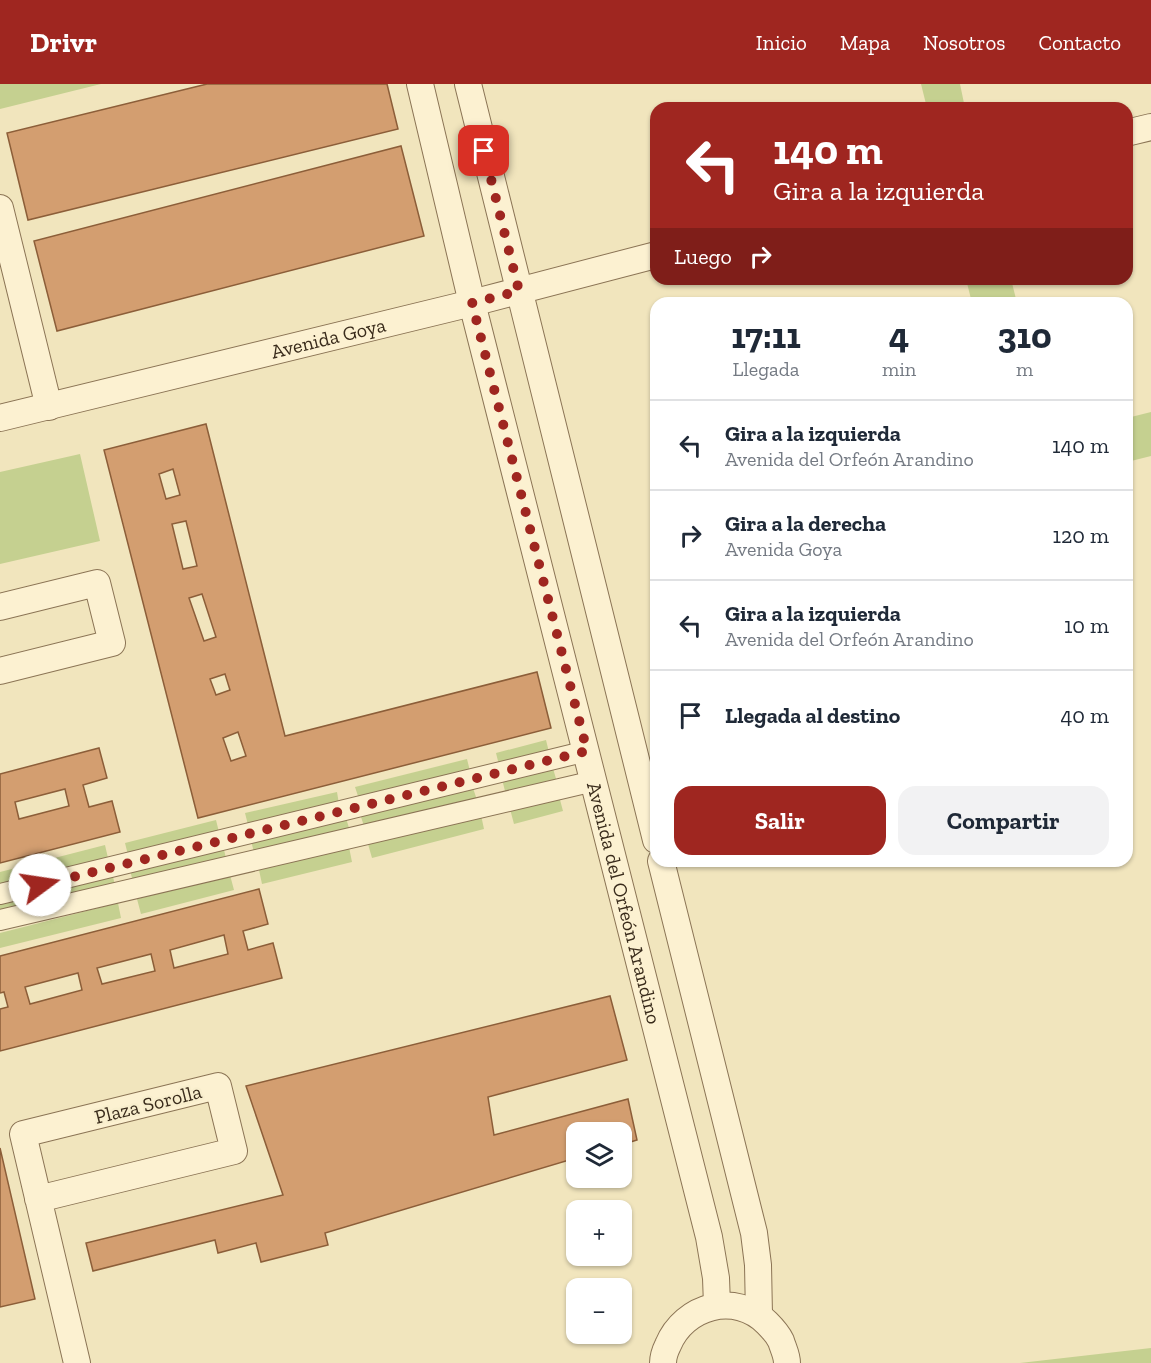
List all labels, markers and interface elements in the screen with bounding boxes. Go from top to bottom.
text: Drivr [30,26,97,59]
text: Inicio [756,30,807,55]
text: Mapa [840,30,890,55]
text: Nosotros [923,30,1005,55]
text: Contacto [1038,30,1121,55]
text: 140 m [773,124,883,175]
pin [458,125,509,176]
icon: left [674,126,752,204]
icon: arrive [467,134,500,167]
text: Gira a la izquierda [773,175,984,207]
icon: right [744,240,777,273]
text: Luego [674,243,732,270]
street label: Avenida Goya [269,312,389,364]
text: 17:11 [731,314,801,357]
text: 4 [889,314,909,357]
text: 310 [997,314,1052,357]
text: Llegada [733,357,799,381]
text: min [882,357,916,381]
text: m [1016,357,1033,381]
text: Gira a la izquierda [725,420,901,447]
icon: left [674,429,707,462]
text: 140 m [1052,432,1109,459]
text: Avenida del Orfeón Arandino [725,447,974,471]
text: Gira a la derecha [725,510,886,537]
icon: right [674,519,707,552]
text: 120 m [1053,522,1109,549]
text: Avenida Goya [725,537,842,561]
text: Gira a la izquierda [725,600,901,627]
icon: left [674,609,707,642]
text: 10 m [1064,612,1109,639]
text: Avenida del Orfeón Arandino [725,627,974,651]
icon: arrive [674,699,707,732]
text: Llegada al destino [725,702,900,729]
text: 40 m [1060,702,1109,729]
street label: Avenida del Orfeón Arandino [582,779,666,1027]
button: Salir [674,786,886,855]
button: Compartir [898,786,1109,855]
position arrow [8.0,853,72.0,917]
street label: Plaza Sorolla [92,1079,205,1129]
map controls [566,1122,632,1344]
button: layers [566,1122,632,1188]
button: + [566,1200,632,1266]
button: − [566,1278,632,1344]

